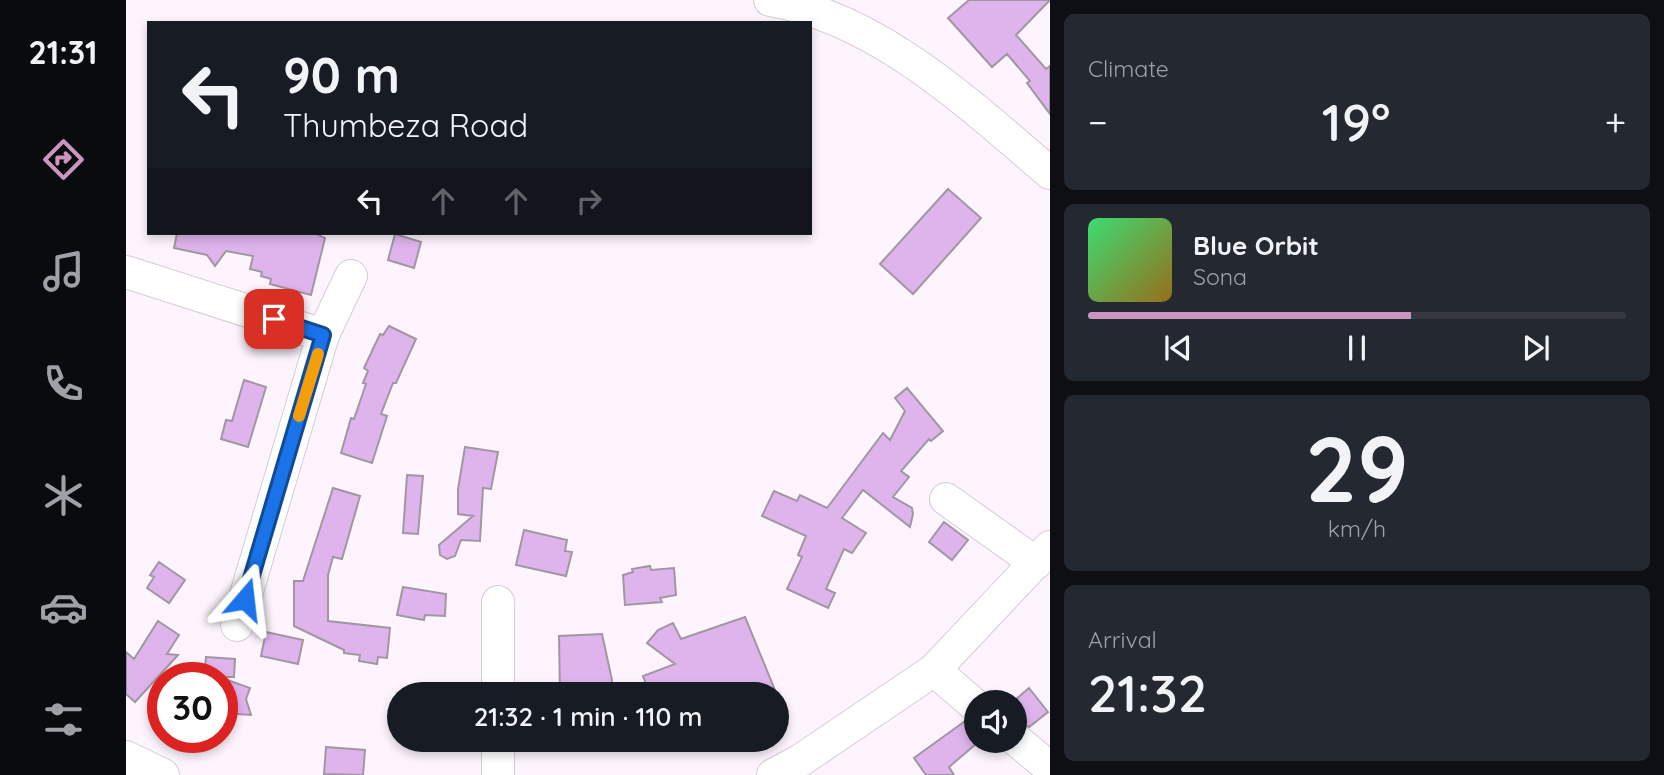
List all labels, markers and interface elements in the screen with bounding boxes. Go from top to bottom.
text: 21:31 [28,32,98,72]
text: 90 m [283,44,400,105]
icon: left [168,49,259,140]
text: Climate [1088,54,1169,83]
text: 19° [1322,89,1391,154]
text: − [1088,98,1108,146]
text: + [1605,98,1626,146]
text: Thumbeza Road [283,105,528,145]
icon: directions [39,135,88,184]
icon: left [351,182,389,220]
icon: ahead [424,182,462,220]
icon: ahead [497,182,535,220]
icon: right [570,182,608,220]
text: Blue Orbit [1193,229,1319,262]
icon: music [39,247,88,296]
text: Sona [1193,262,1247,291]
pin [244,289,304,349]
icon: arrive [255,300,293,338]
icon: previous [1159,329,1197,367]
icon: pause [1338,329,1376,367]
icon: next [1517,329,1555,367]
icon: phone [39,359,88,408]
text: 29 [1305,411,1409,525]
icon: climate [39,471,88,520]
text: km/h [1328,514,1386,543]
position arrow [208,562,282,636]
icon: car [39,583,88,632]
text: Arrival [1088,625,1157,654]
text: 21:32 [1088,660,1207,725]
speed limit sign: 30 [147,662,238,753]
map controls [964,690,1027,753]
button: sound [964,690,1027,753]
icon: filters [39,695,88,744]
text: 21:32 · 1 min · 110 m [474,700,702,733]

